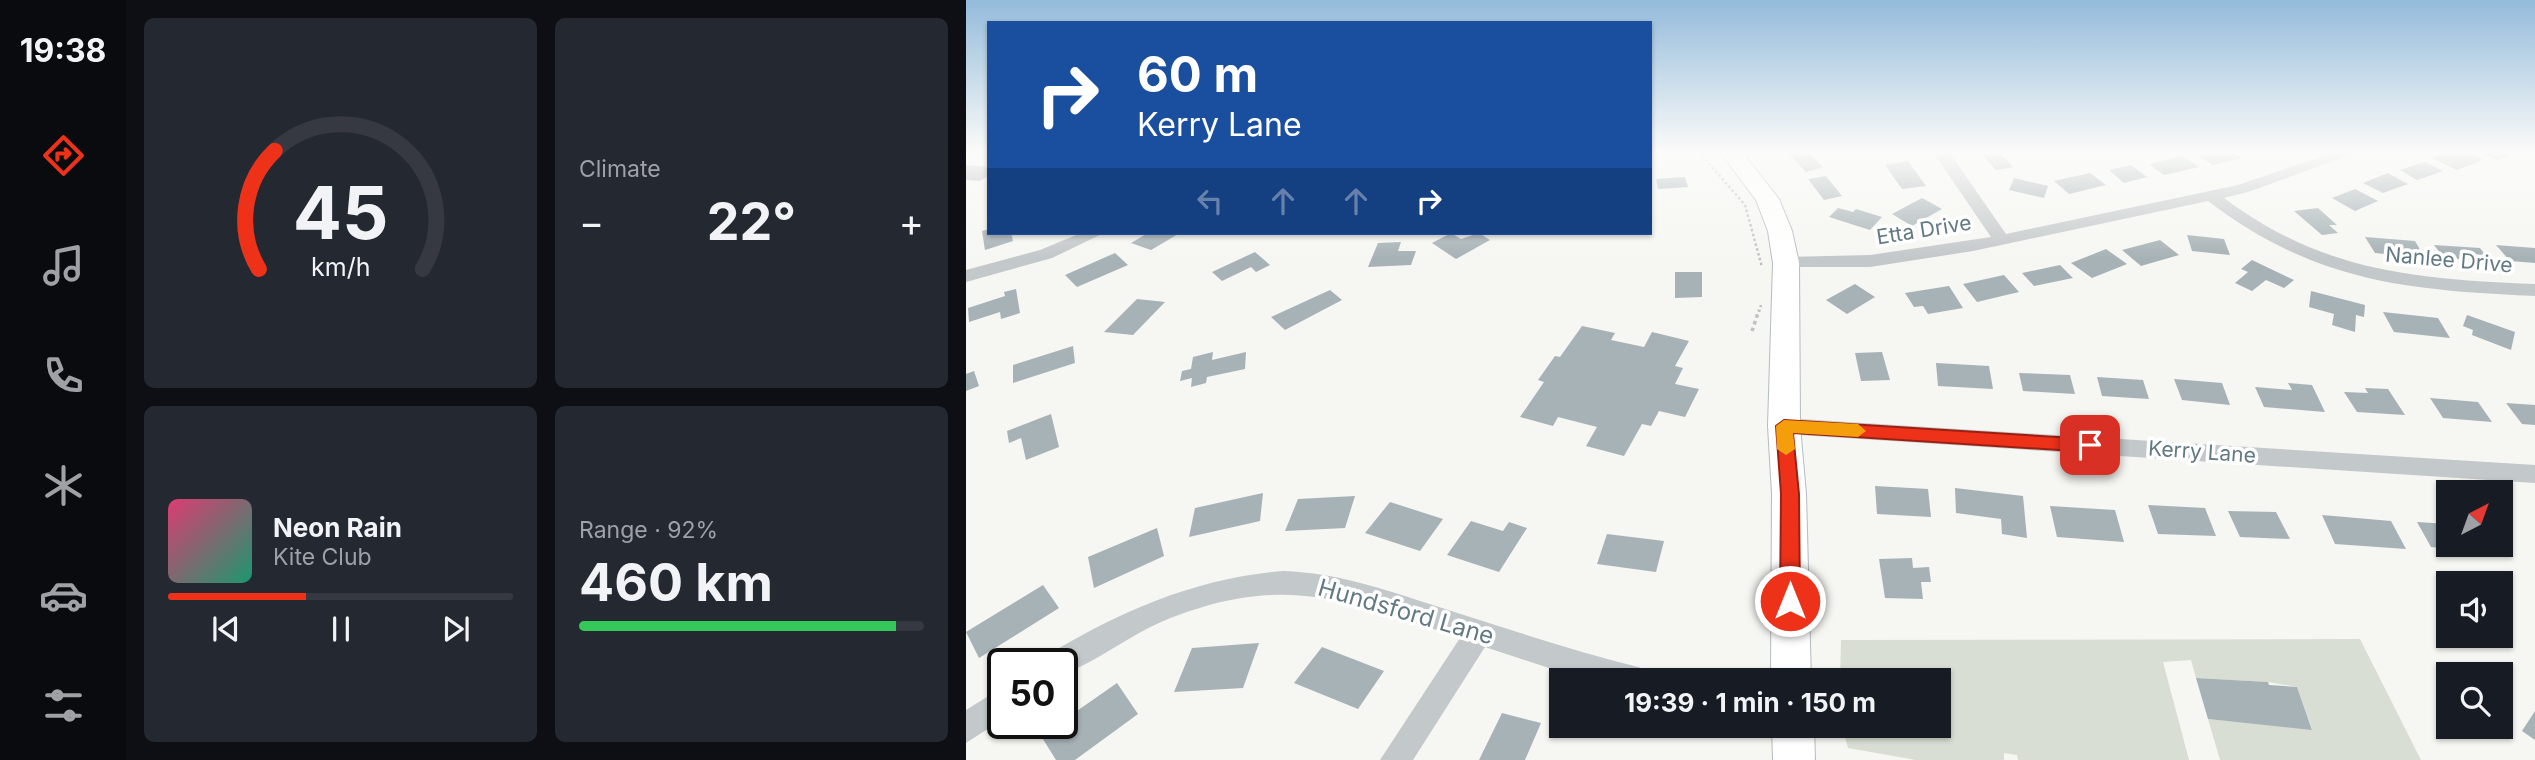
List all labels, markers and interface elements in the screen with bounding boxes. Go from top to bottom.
text: 19:38 [20,31,106,70]
text: 60 m [1137,45,1258,104]
icon: right [1022,49,1113,140]
text: Kerry Lane [1137,105,1302,144]
icon: directions [39,131,88,180]
text: Climate [579,155,661,183]
text: 45 [293,168,388,257]
icon: left [1191,182,1229,220]
icon: ahead [1264,182,1302,220]
icon: ahead [1337,182,1375,220]
icon: right [1410,182,1448,220]
text: 22° [707,190,796,253]
text: − [579,199,604,245]
text: + [899,199,924,245]
street label: Etta Drive [1875,210,1973,249]
icon: music [39,241,88,290]
street label: Nanlee Drive [2384,241,2514,278]
text: km/h [311,252,370,282]
icon: phone [39,351,88,400]
pin [2060,415,2120,475]
icon: arrive [2071,426,2109,464]
street label: Kerry Lane [2147,435,2257,468]
icon: climate [39,461,88,510]
north arrow [2436,480,2513,556]
map controls [2436,480,2513,739]
text: Neon Rain [273,512,402,543]
text: Range · 92% [579,516,718,544]
text: Kite Club [273,543,372,571]
text: 460 km [579,551,773,614]
position arrow [1753,564,1827,638]
icon: car [39,571,88,620]
button: sound [2436,571,2513,648]
street label: Hundsford Lane [1315,573,1497,650]
icon: previous [207,610,245,648]
icon: pause [322,610,360,648]
icon: next [437,610,475,648]
speed limit sign: 50 [987,648,1078,739]
button: search [2436,662,2513,739]
icon: filters [39,681,88,730]
text: 19:39 · 1 min · 150 m [1624,687,1876,718]

